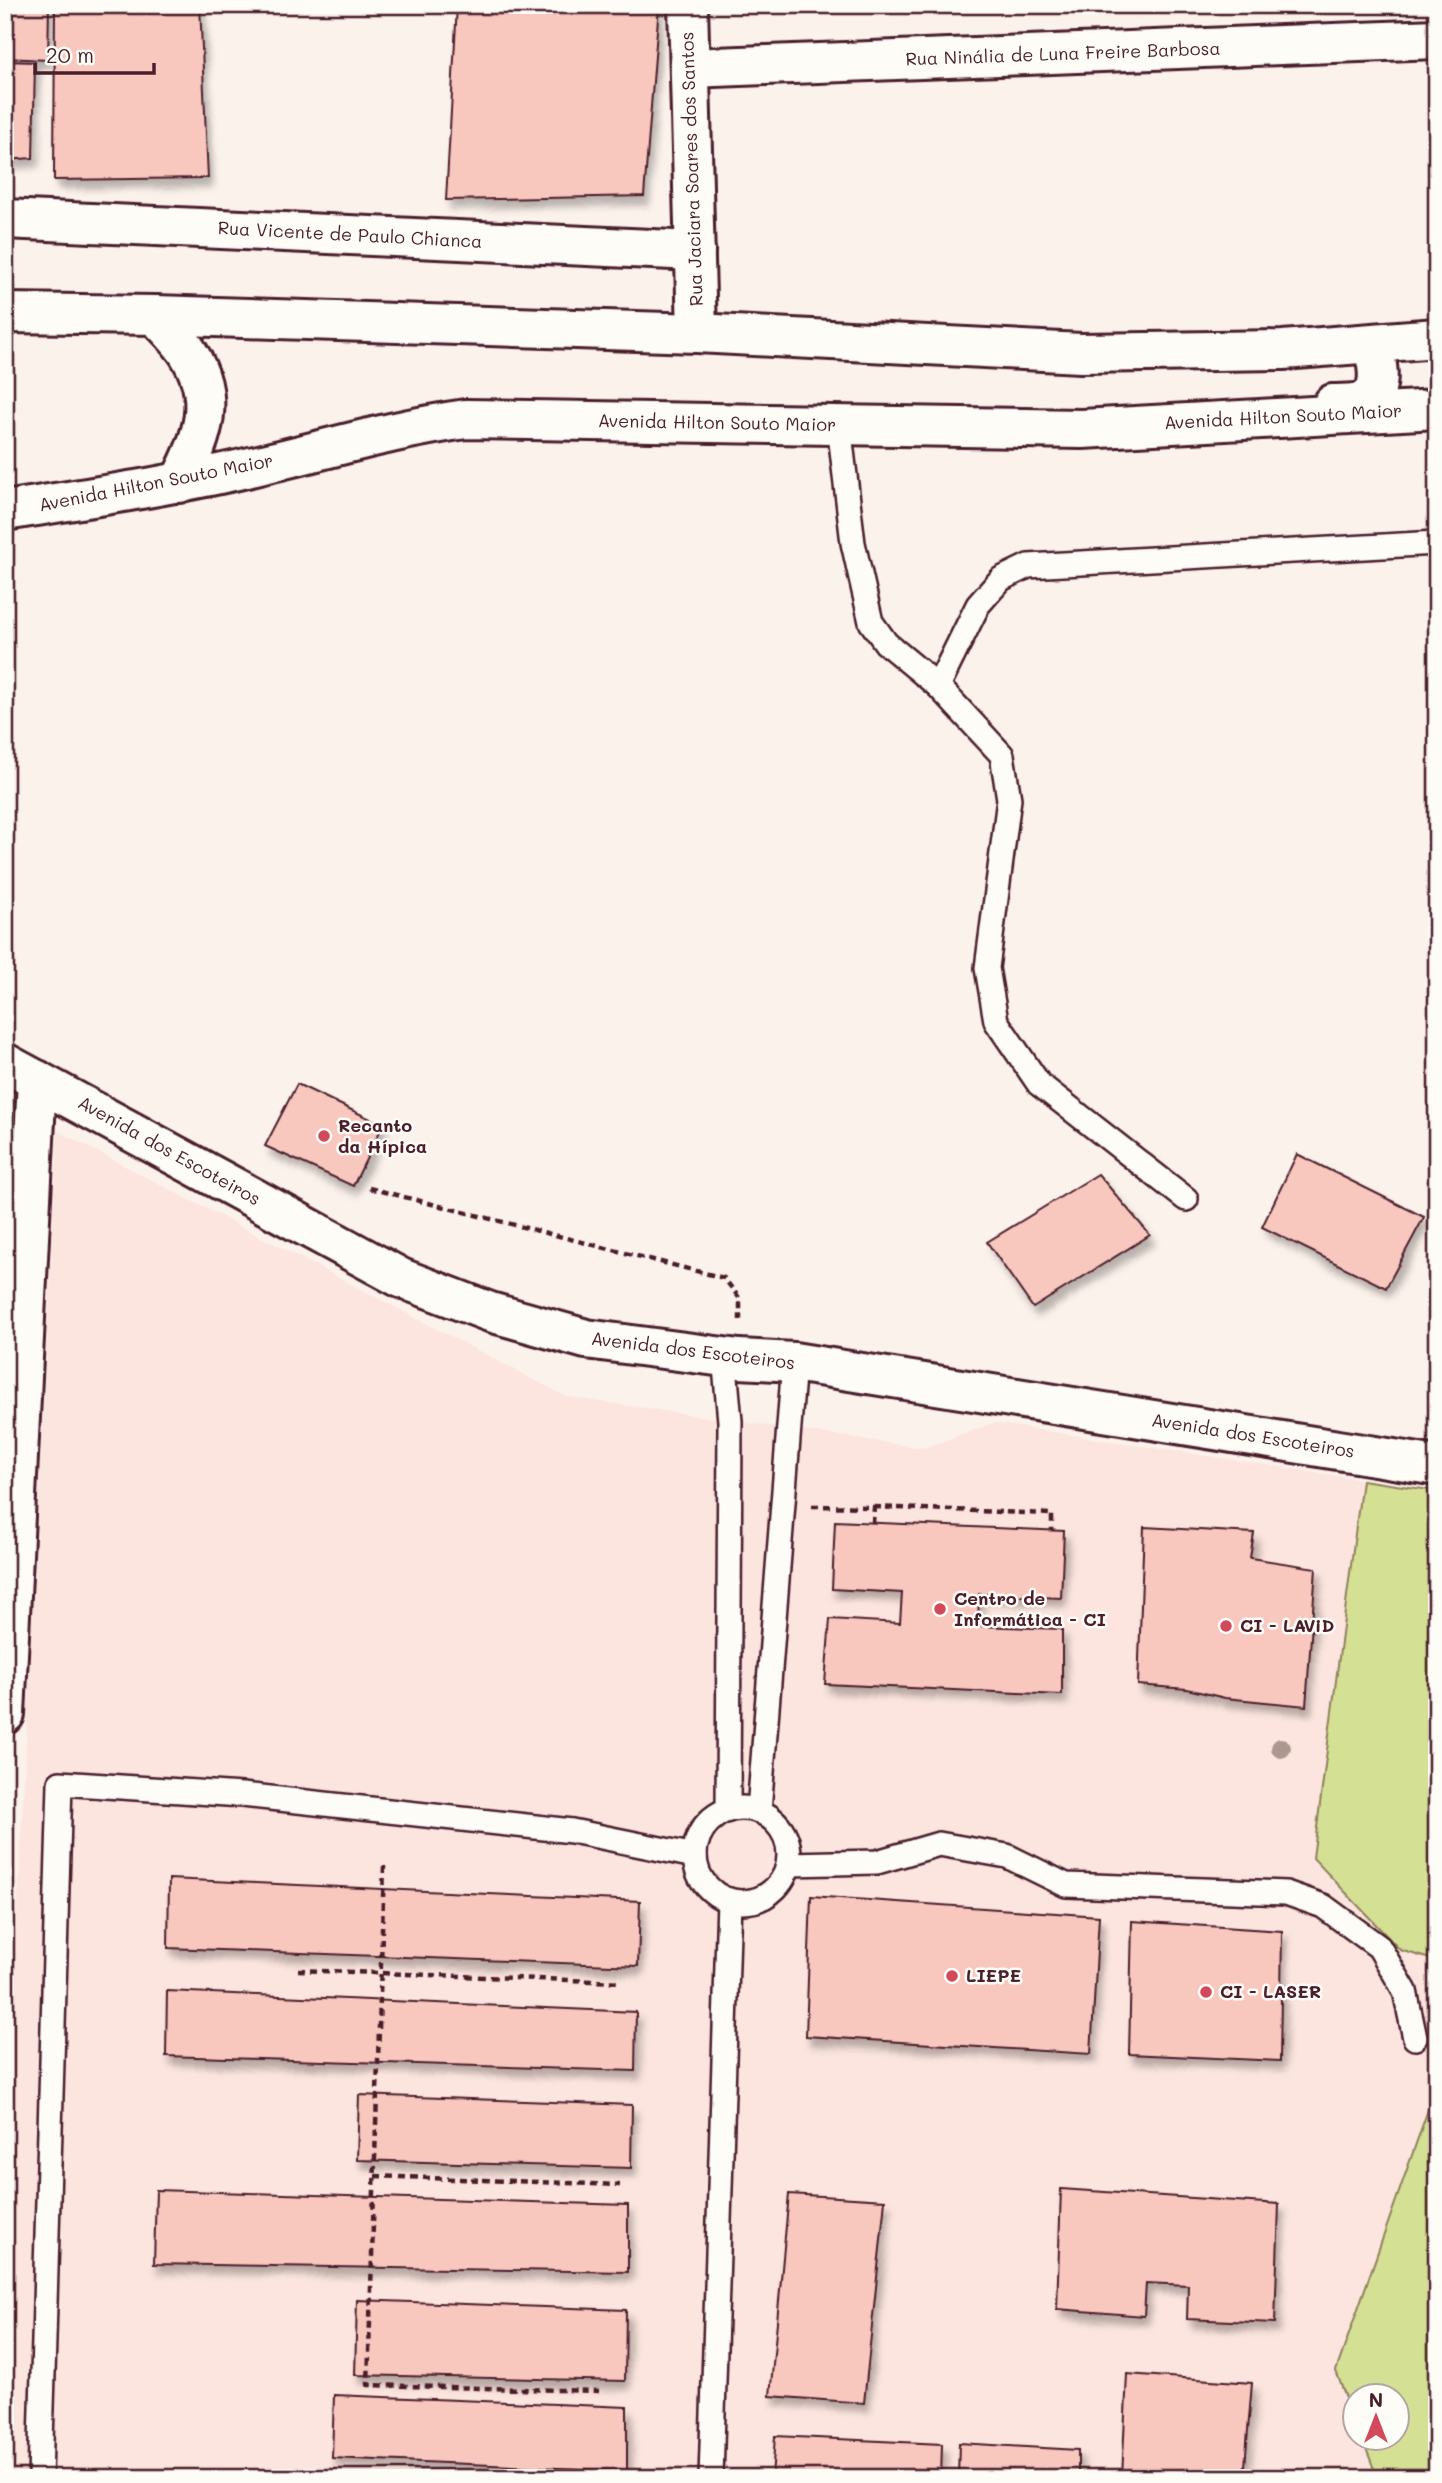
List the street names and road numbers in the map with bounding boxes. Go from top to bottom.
street label: Rua Jaciara Soares dos Santos [674,31,708,307]
street label: Rua Ninália de Luna Freire Barbosa [905,36,1221,70]
street label: Rua Vicente de Paulo Chianca [217,215,483,253]
street label: Avenida Hilton Souto Maior [1163,398,1402,434]
street label: Avenida Hilton Souto Maior [598,408,836,436]
street label: Avenida Hilton Souto Maior [37,448,275,517]
street label: Avenida dos Escoteiros [74,1090,265,1210]
street label: Avenida dos Escoteiros [590,1326,796,1374]
street label: Avenida dos Escoteiros [1150,1407,1356,1463]

